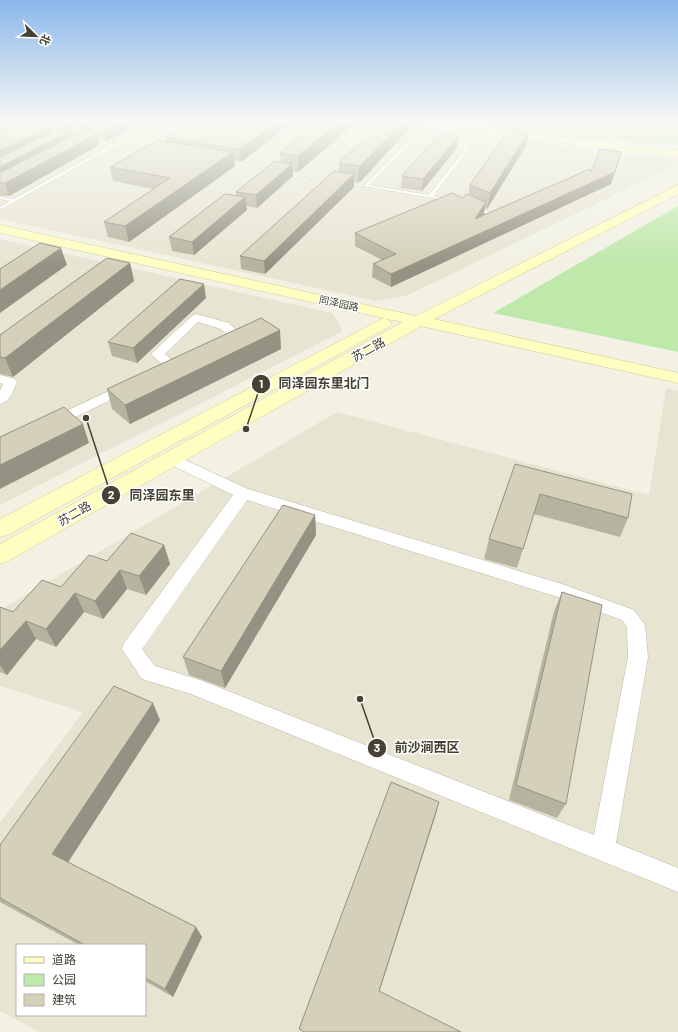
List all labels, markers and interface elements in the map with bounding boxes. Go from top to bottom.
north arrow [16,16,56,56]
text: 北 [38,33,54,48]
street label: 同泽园路 [318,293,360,313]
street label: 苏二路 [349,334,387,364]
callout: 同泽园东里北门 [251,371,378,396]
text: 同泽园东里北门 [278,375,370,391]
text: 1 [259,376,263,390]
callout: 同泽园东里 [101,483,202,508]
text: 2 [108,487,115,501]
text: 同泽园东里 [129,487,195,503]
street label: 苏二路 [55,498,93,528]
callout: 前沙涧西区 [367,735,468,760]
text: 前沙涧西区 [394,739,460,755]
text: 3 [374,740,380,754]
legend [16,944,146,1016]
text: 道路 [52,952,76,966]
text: 公园 [52,972,76,986]
text: 建筑 [52,992,76,1006]

